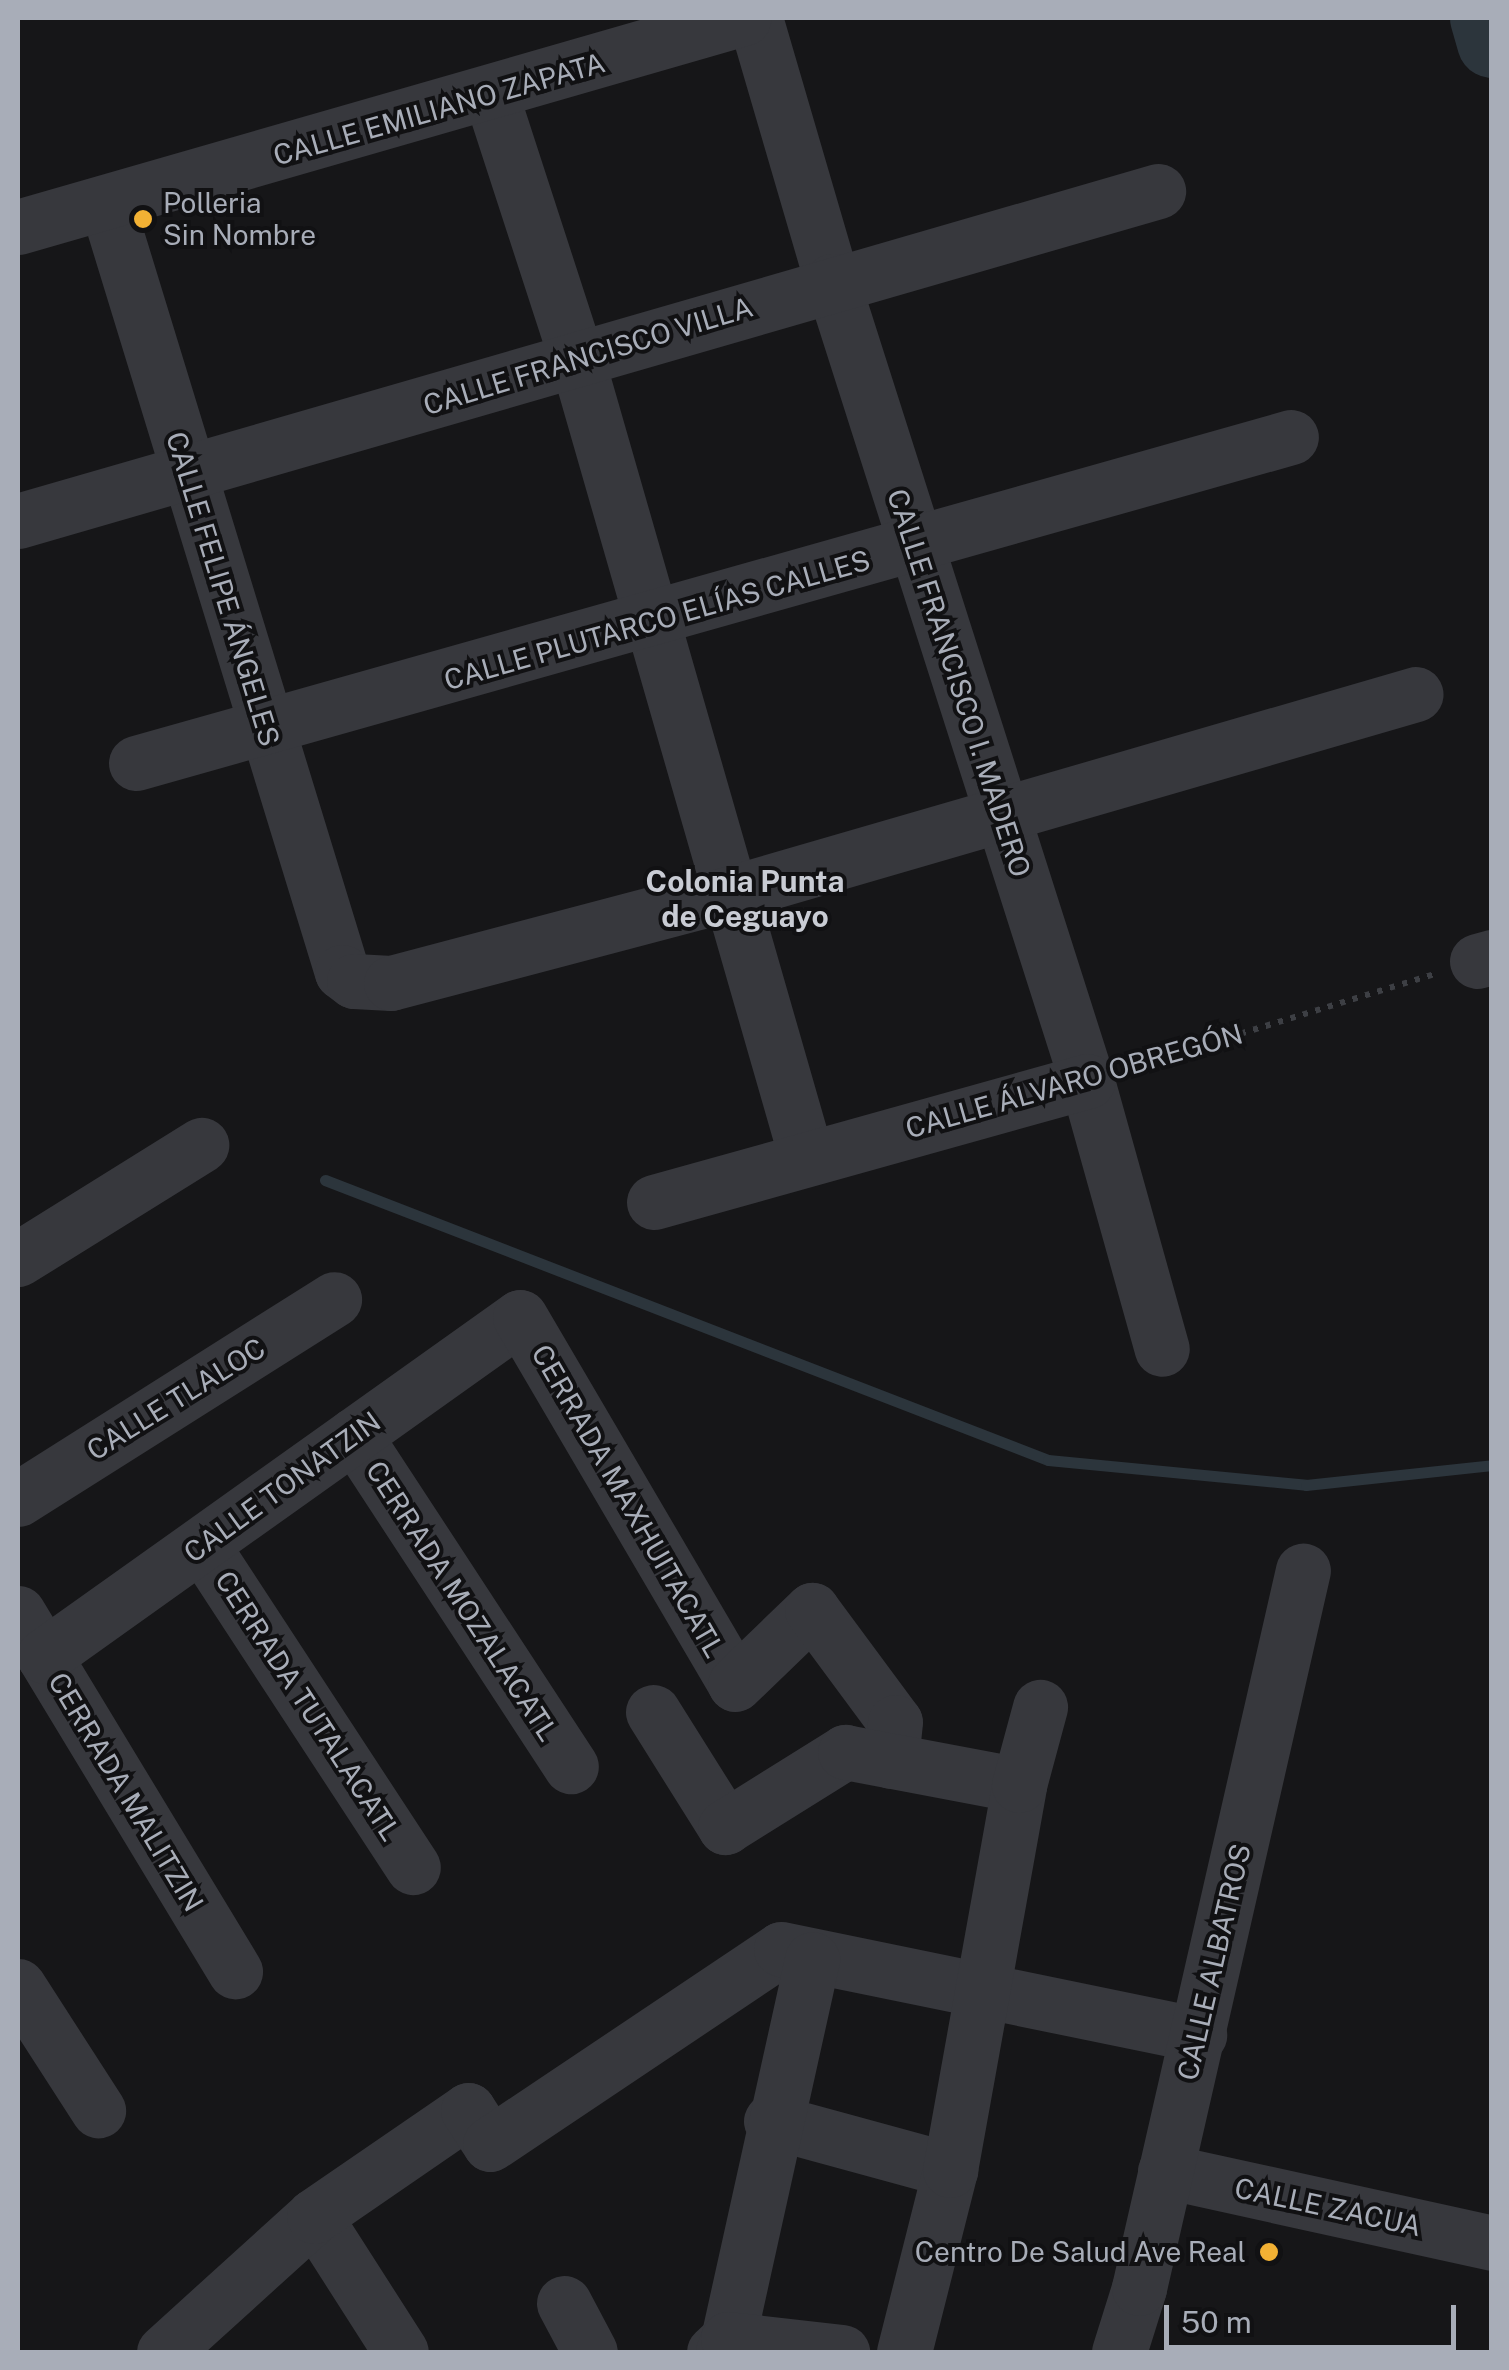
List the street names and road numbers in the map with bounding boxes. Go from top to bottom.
street label: CALLE EMILIANO ZAPATA [269,46,609,172]
street label: CALLE FRANCISCO VILLA [419,290,757,422]
street label: CALLE FELIPE ÁNGELES [159,428,287,750]
street label: CALLE FRANCISCO I. MADERO [880,485,1038,881]
street label: CALLE PLUTARCO ELÍAS CALLES [440,543,874,697]
street label: CALLE ÁLVARO OBREGÓN [902,1017,1246,1145]
street label: CALLE TLALOC [81,1331,271,1467]
street label: CERRADA MAXHUITACATL [525,1339,731,1663]
street label: CALLE TONATZIN [177,1404,387,1570]
street label: CERRADA MOZALACATL [359,1455,565,1747]
street label: CERRADA TUTALACATL [208,1565,408,1847]
street label: CERRADA MALITZIN [41,1667,211,1917]
street label: CALLE ALBATROS [1170,1840,1258,2084]
street label: CALLE ZACUA [1232,2171,1424,2243]

